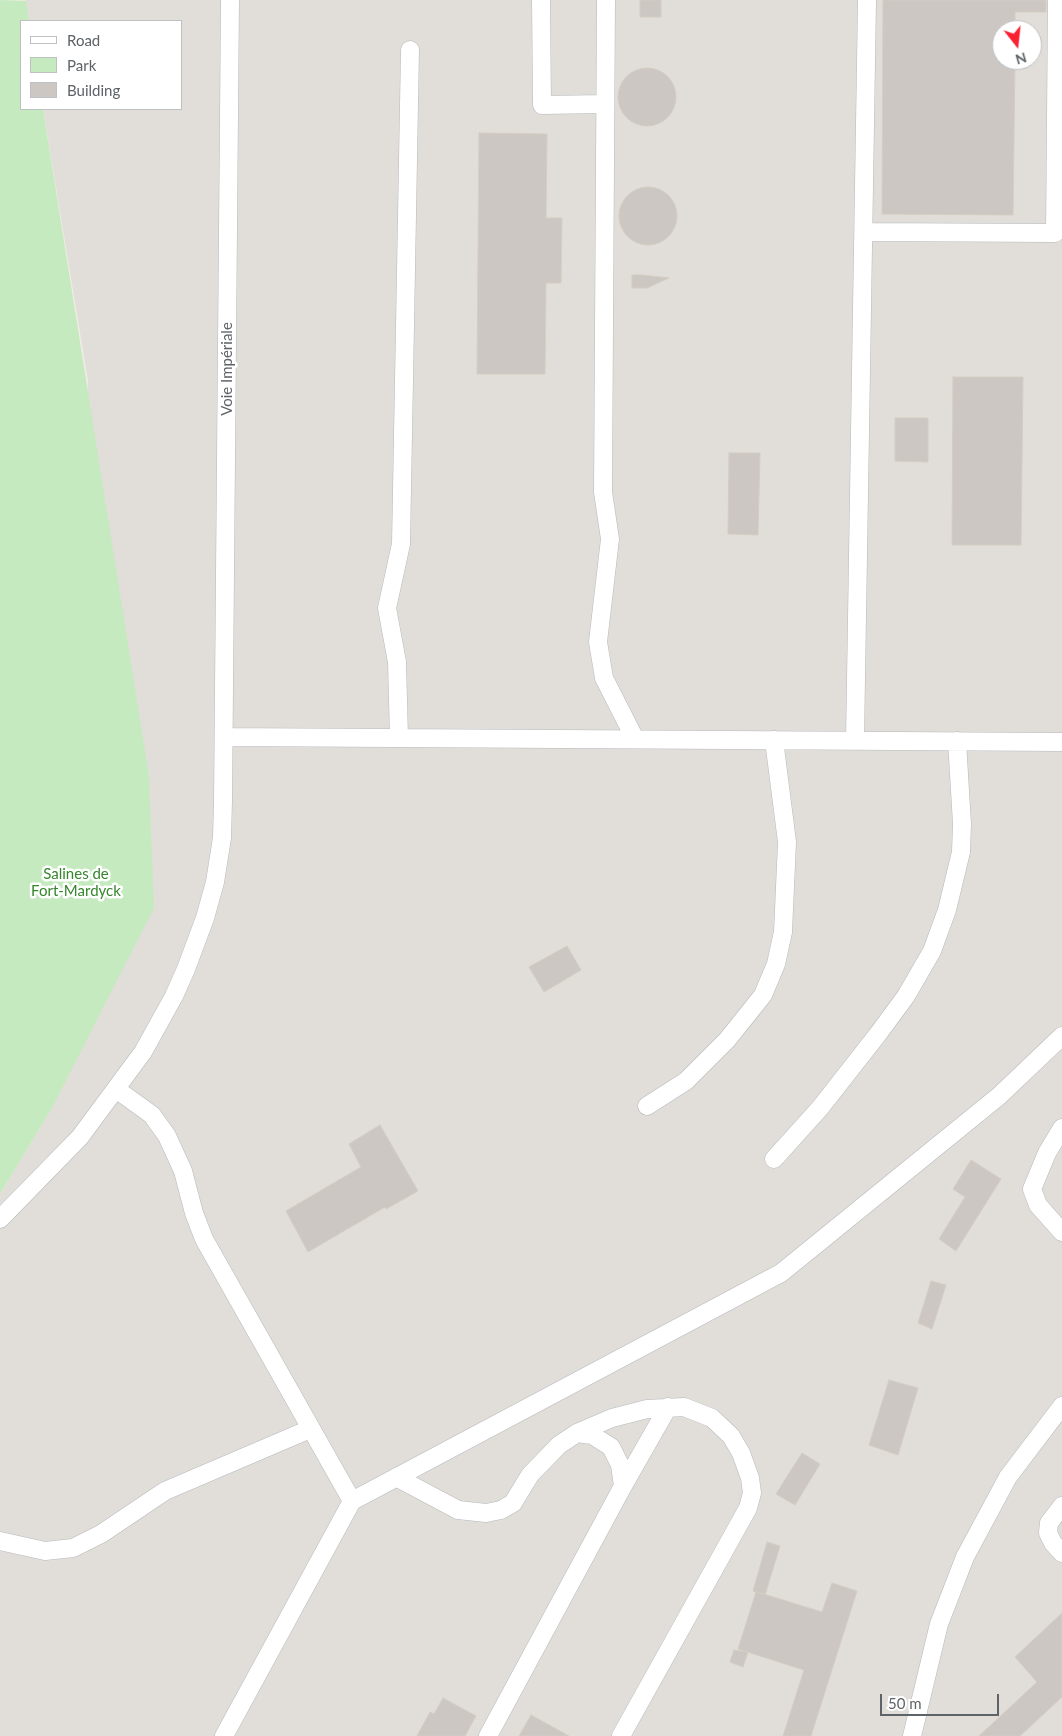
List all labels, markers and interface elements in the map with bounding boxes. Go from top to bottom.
legend [20,20,182,110]
north arrow [992,20,1042,70]
text: Road [67,31,100,49]
text: N [1013,49,1029,69]
text: Park [67,56,96,74]
text: Building [67,81,120,99]
street label: Voie Impériale [218,322,236,416]
park label: Salines de Fort-Mardyck [31,865,121,900]
scale bar [882,1684,1001,1716]
text: 50 m [888,1694,922,1712]

